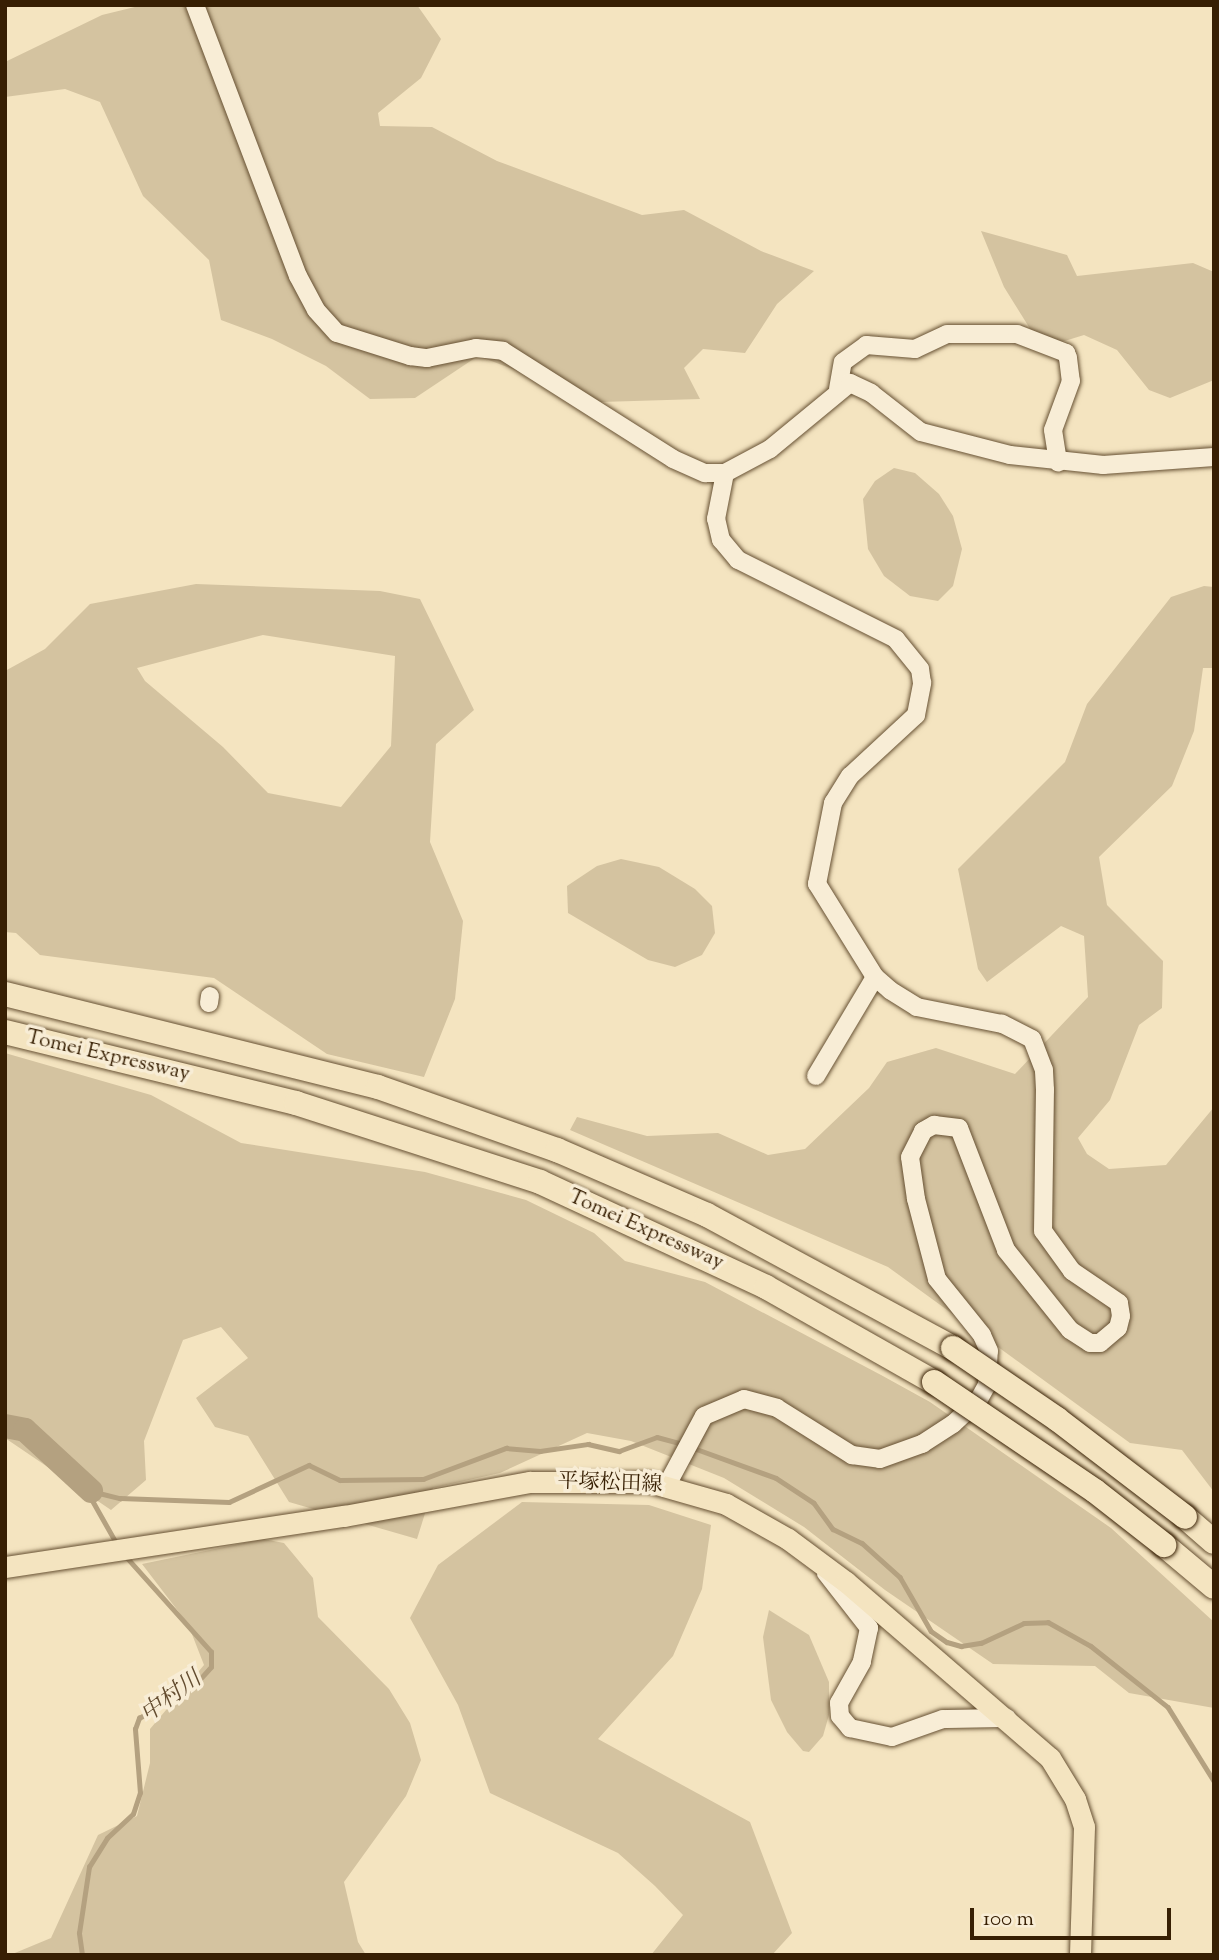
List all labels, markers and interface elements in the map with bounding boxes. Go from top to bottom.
street label: Tomei Expressway [24,1025,192,1087]
street label: Tomei Expressway [565,1184,727,1276]
street label: 平塚松田線 [557,1470,663,1498]
water label: 中村川 [136,1666,208,1730]
scale bar [974,1894,1175,1938]
text: 100 m [983,1905,1034,1935]

